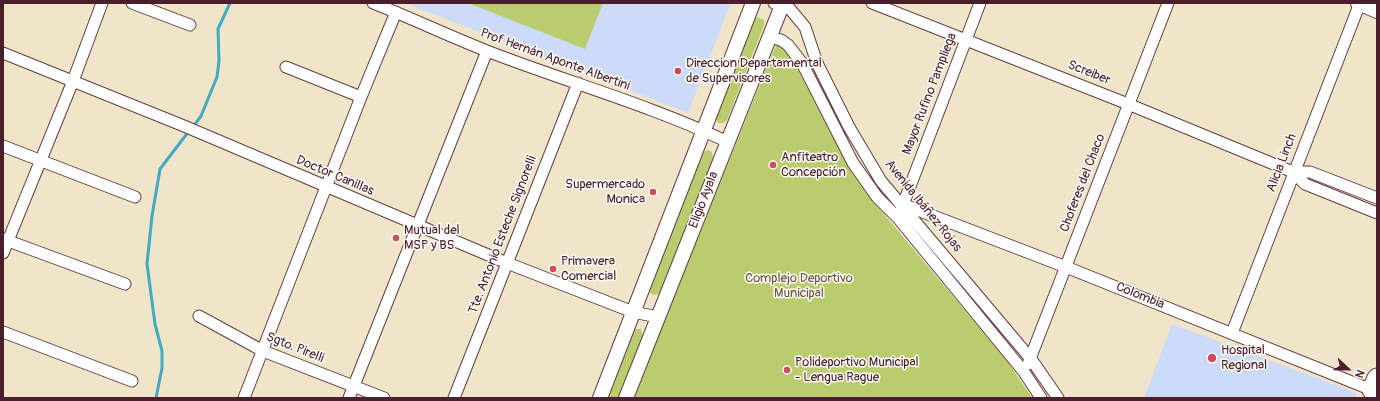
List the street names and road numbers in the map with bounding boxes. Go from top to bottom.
street label: Prof Hernán Aponte Albertini [478,26,632,94]
street label: Mayor Rufino Pampliega [900,31,960,157]
street label: Screiber [1065,57,1113,89]
street label: Choferes del Chaco [1057,132,1109,234]
street label: Alicia Linch [1264,132,1300,194]
street label: Doctor Canillas [294,153,376,199]
street label: Tte. Antonio Esteche Signorelli [466,154,540,316]
street label: Avenida Ibáñez Rojas [881,157,965,255]
street label: Eligio Ayala [686,169,722,231]
street label: Colombia [1113,279,1167,313]
street label: Sgto. Pirelli [264,329,326,367]

